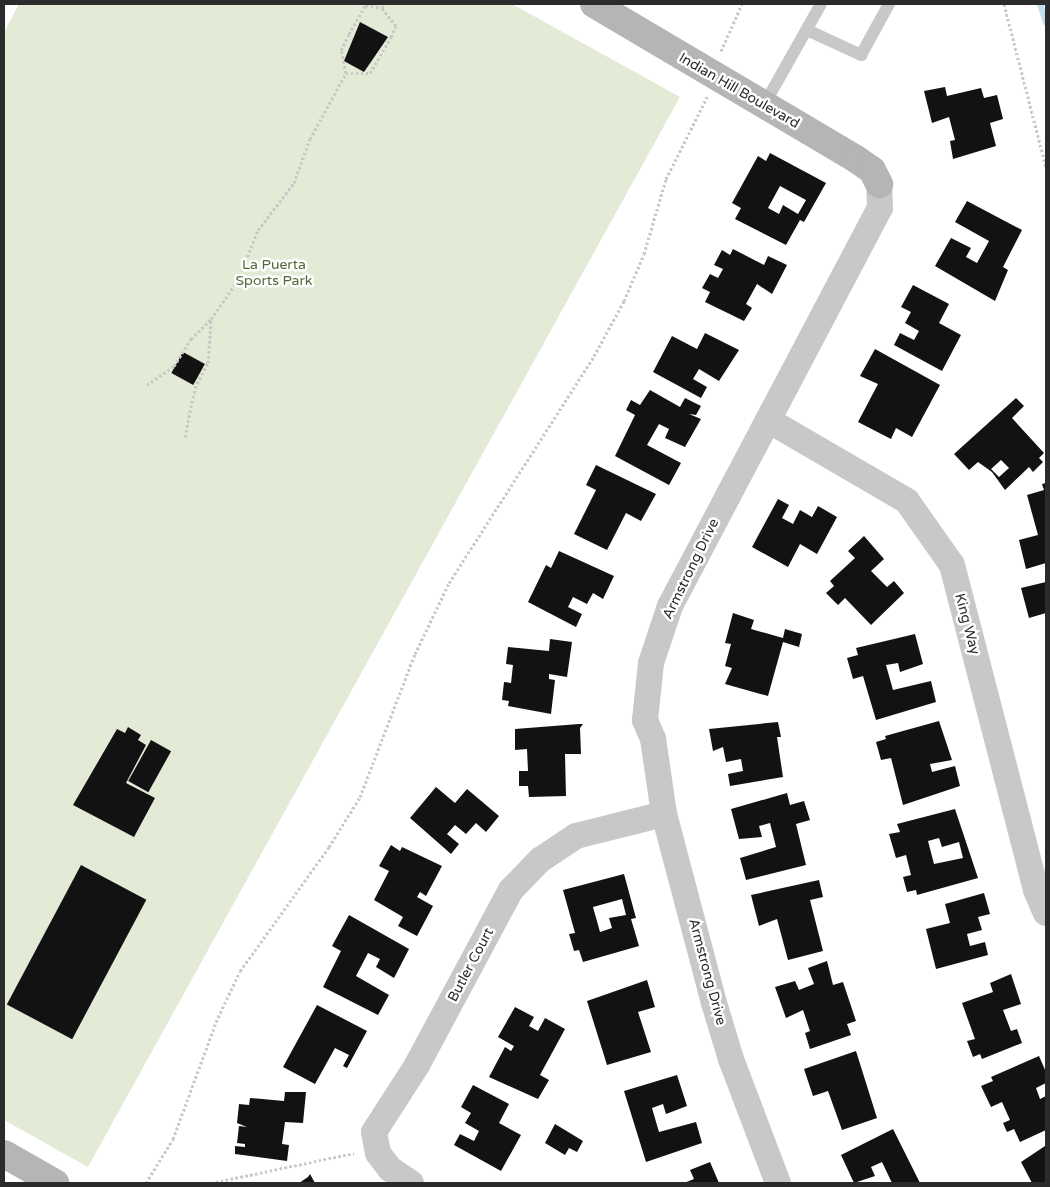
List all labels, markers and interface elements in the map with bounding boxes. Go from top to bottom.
street label: Indian Hill Boulevard [676,50,802,132]
park label: La Puerta Sports Park [236,257,312,290]
street label: Armstrong Drive [659,516,723,622]
street label: King Way [951,592,983,656]
street label: Armstrong Drive [685,917,729,1027]
street label: Butler Court [445,925,497,1005]

